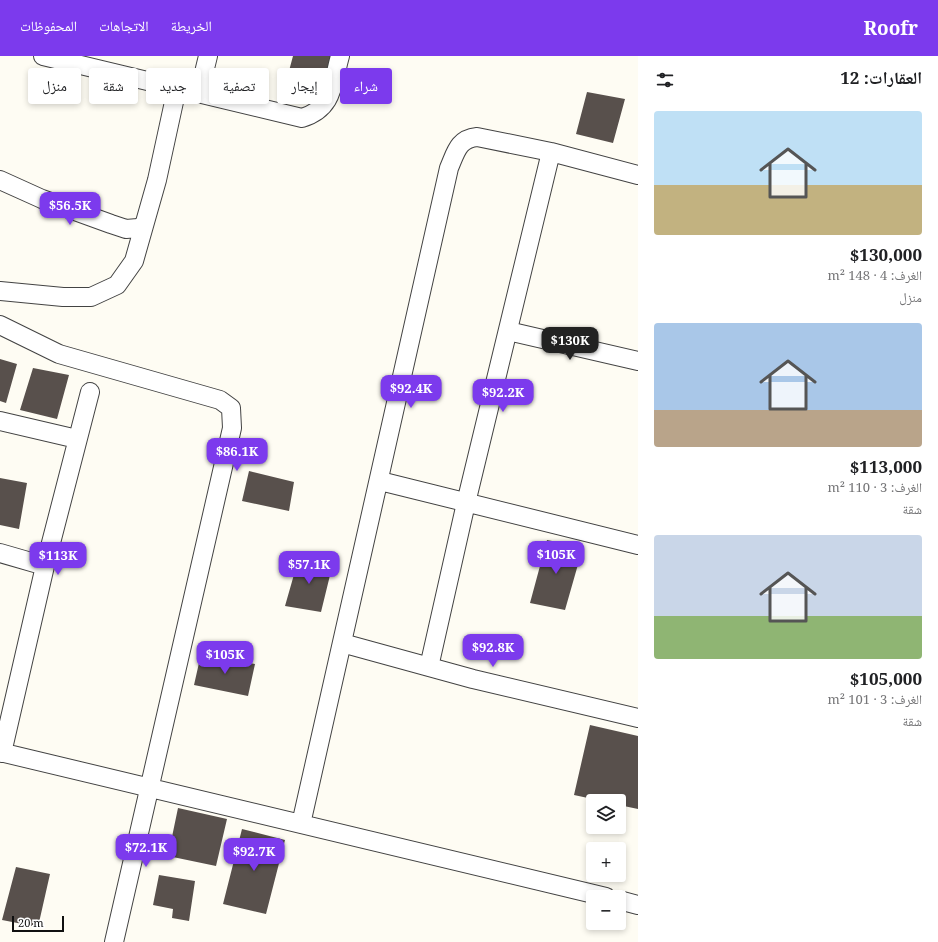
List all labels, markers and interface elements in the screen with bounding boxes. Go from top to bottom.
text: Roofr [863,15,918,41]
text: المحفوظات [20,16,77,35]
text: الاتجاهات [99,16,149,35]
text: الخريطة [171,16,212,35]
text: العقارات: 12 [840,66,922,89]
chip: منزل [28,68,81,104]
chip: شقة [89,68,138,104]
chip: جديد [146,68,201,104]
chip: تصفية [209,68,269,104]
chip: إيجار [277,68,332,104]
chip: شراء [340,68,392,104]
icon: filters [654,69,676,91]
icon: home [752,137,824,209]
pin: $56.5K [37,192,103,226]
text: $56.5K [49,196,91,214]
text: $130,000 [850,243,922,266]
text: الغرف: 4 · 148 m² [827,266,922,284]
text: منزل [899,288,922,306]
pin: $130K [542,327,598,361]
text: $130K [551,331,589,349]
icon: home [752,349,824,421]
pin: $92.4K [378,375,444,409]
text: $92.4K [390,379,432,397]
pin: $92.2K [470,379,536,413]
text: $92.2K [482,383,524,401]
pin: $86.1K [204,438,270,472]
text: $86.1K [216,442,258,460]
text: $113,000 [850,455,922,478]
text: الغرف: 3 · 110 m² [827,478,922,496]
text: شقة [903,500,922,518]
pin: $105K [528,541,584,575]
pin: $113K [30,542,86,576]
text: $105K [537,545,575,563]
text: $113K [39,546,77,564]
pin: $57.1K [276,551,342,585]
text: $57.1K [288,555,330,573]
icon: home [752,561,824,633]
pin: $92.8K [460,634,526,668]
text: $92.8K [472,638,514,656]
pin: $105K [197,641,253,675]
text: $105K [206,645,244,663]
text: $105,000 [850,667,922,690]
text: الغرف: 3 · 101 m² [827,690,922,708]
text: شقة [903,712,922,730]
map controls [586,794,626,930]
button: layers [586,794,626,834]
pin: $72.1K [113,834,179,868]
text: $72.1K [125,838,167,856]
pin: $92.7K [221,838,287,872]
text: $92.7K [233,842,275,860]
button: + [586,842,626,882]
button: − [586,890,626,930]
scale bar [12,914,64,933]
text: 20 m [18,915,44,930]

